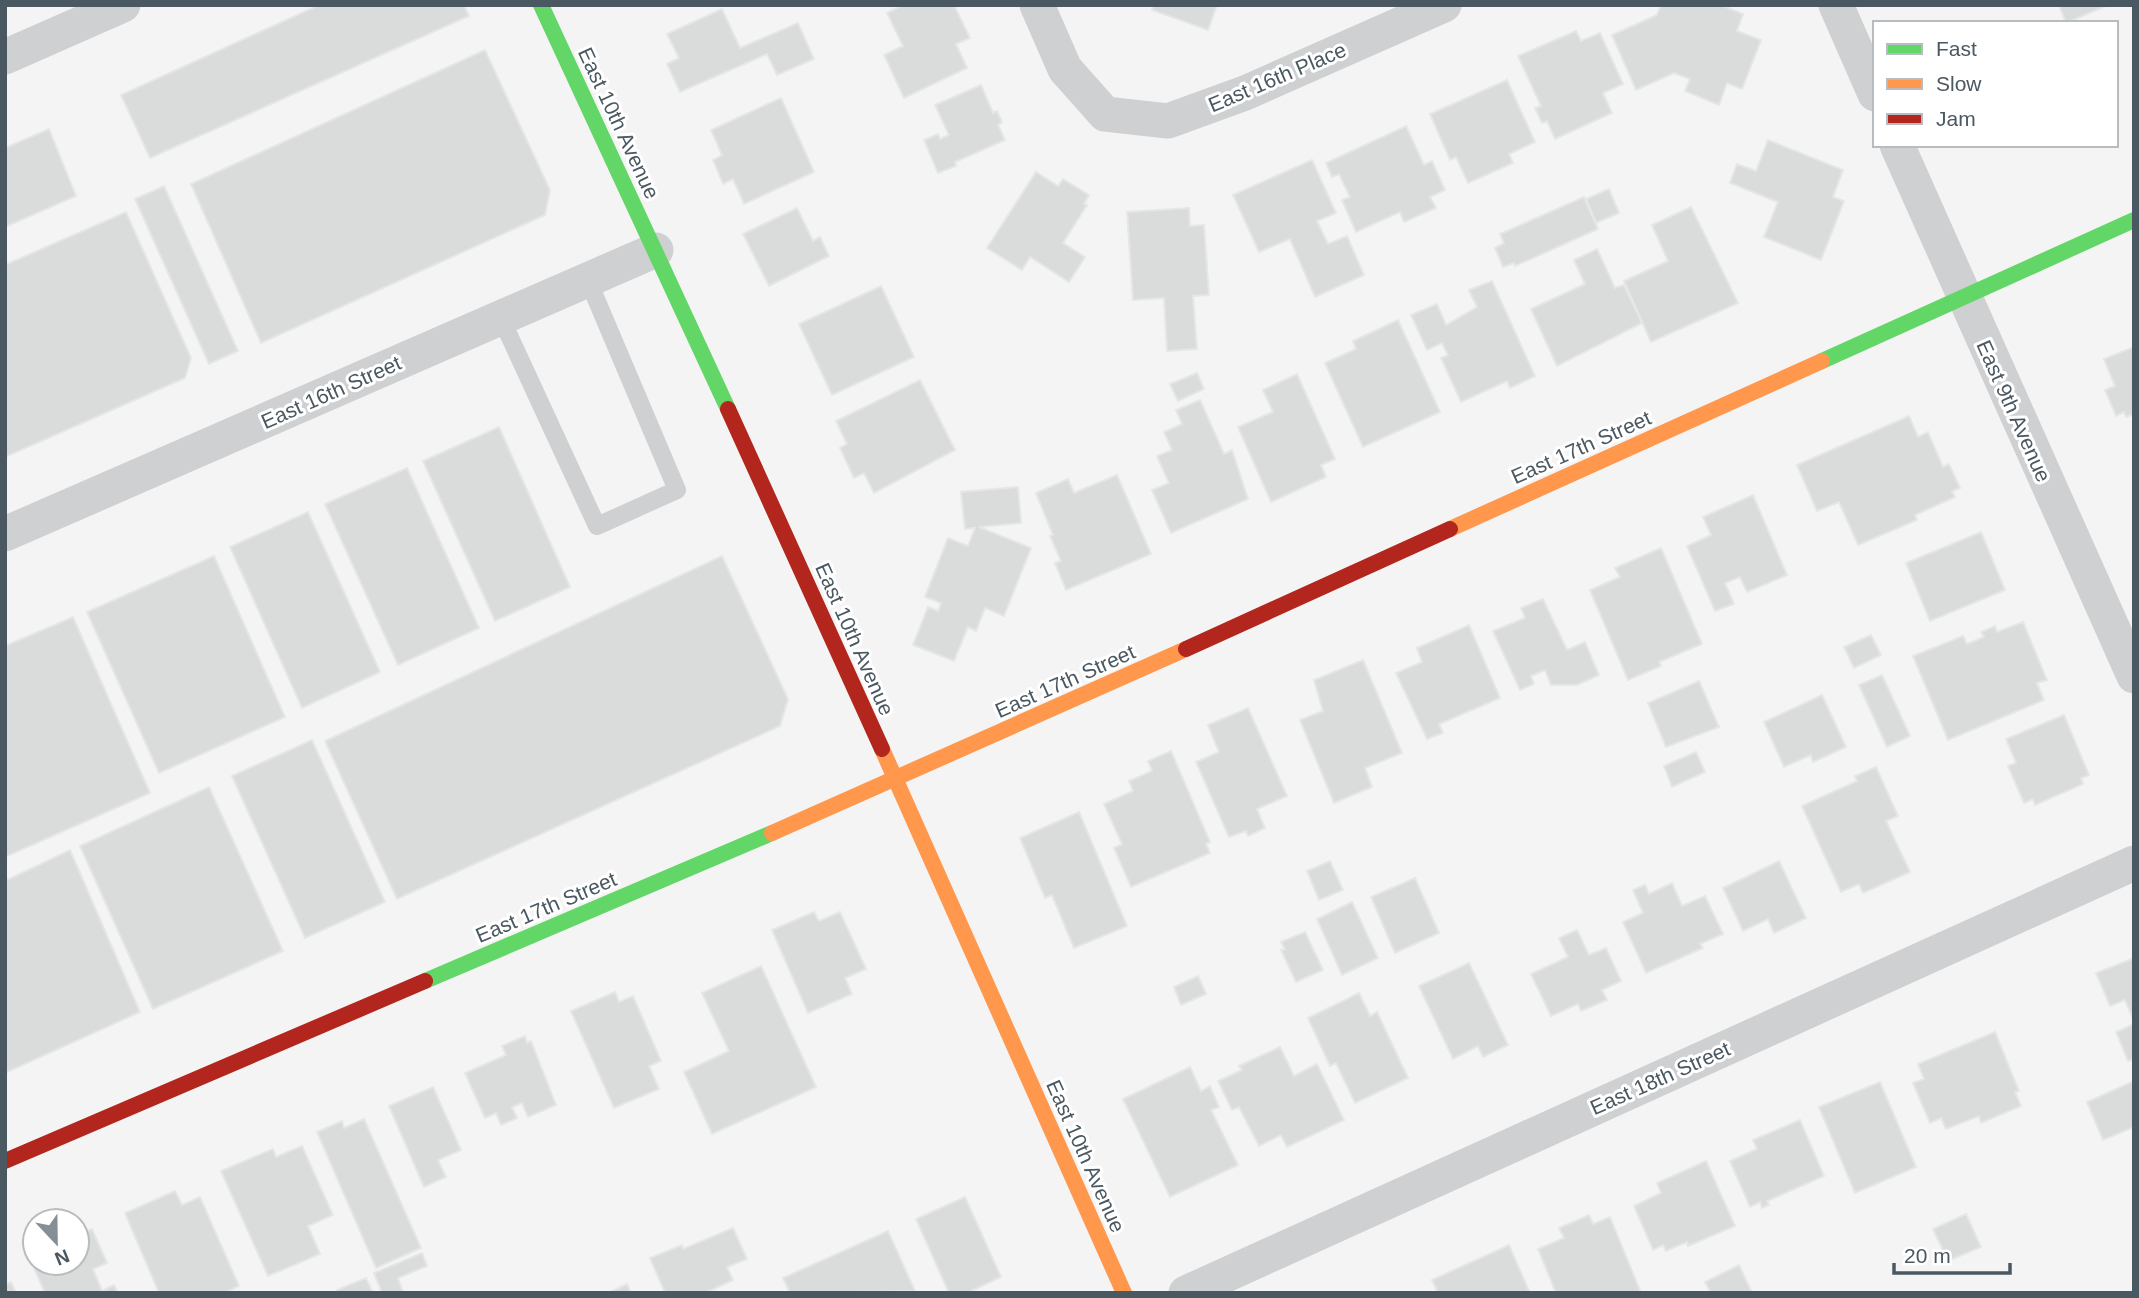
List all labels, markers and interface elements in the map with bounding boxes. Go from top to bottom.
legend [1873,21,2118,147]
text: Fast [1936,37,1977,60]
street label: East 16th Place [1205,38,1349,116]
street label: East 10th Avenue [574,44,664,202]
text: Slow [1936,72,1982,95]
text: Jam [1936,107,1976,130]
street label: East 9th Avenue [1972,337,2056,485]
street label: East 16th Street [258,351,405,433]
street label: East 17th Street [1508,406,1655,488]
street label: East 10th Avenue [811,559,899,719]
street label: East 17th Street [992,640,1139,722]
street label: East 17th Street [472,867,620,947]
street label: East 18th Street [1587,1037,1734,1119]
street label: East 10th Avenue [1042,1076,1130,1236]
north arrow [21,1207,91,1277]
scale bar [1894,1232,2010,1276]
text: 20 m [1904,1244,1951,1267]
text: N [52,1245,72,1270]

